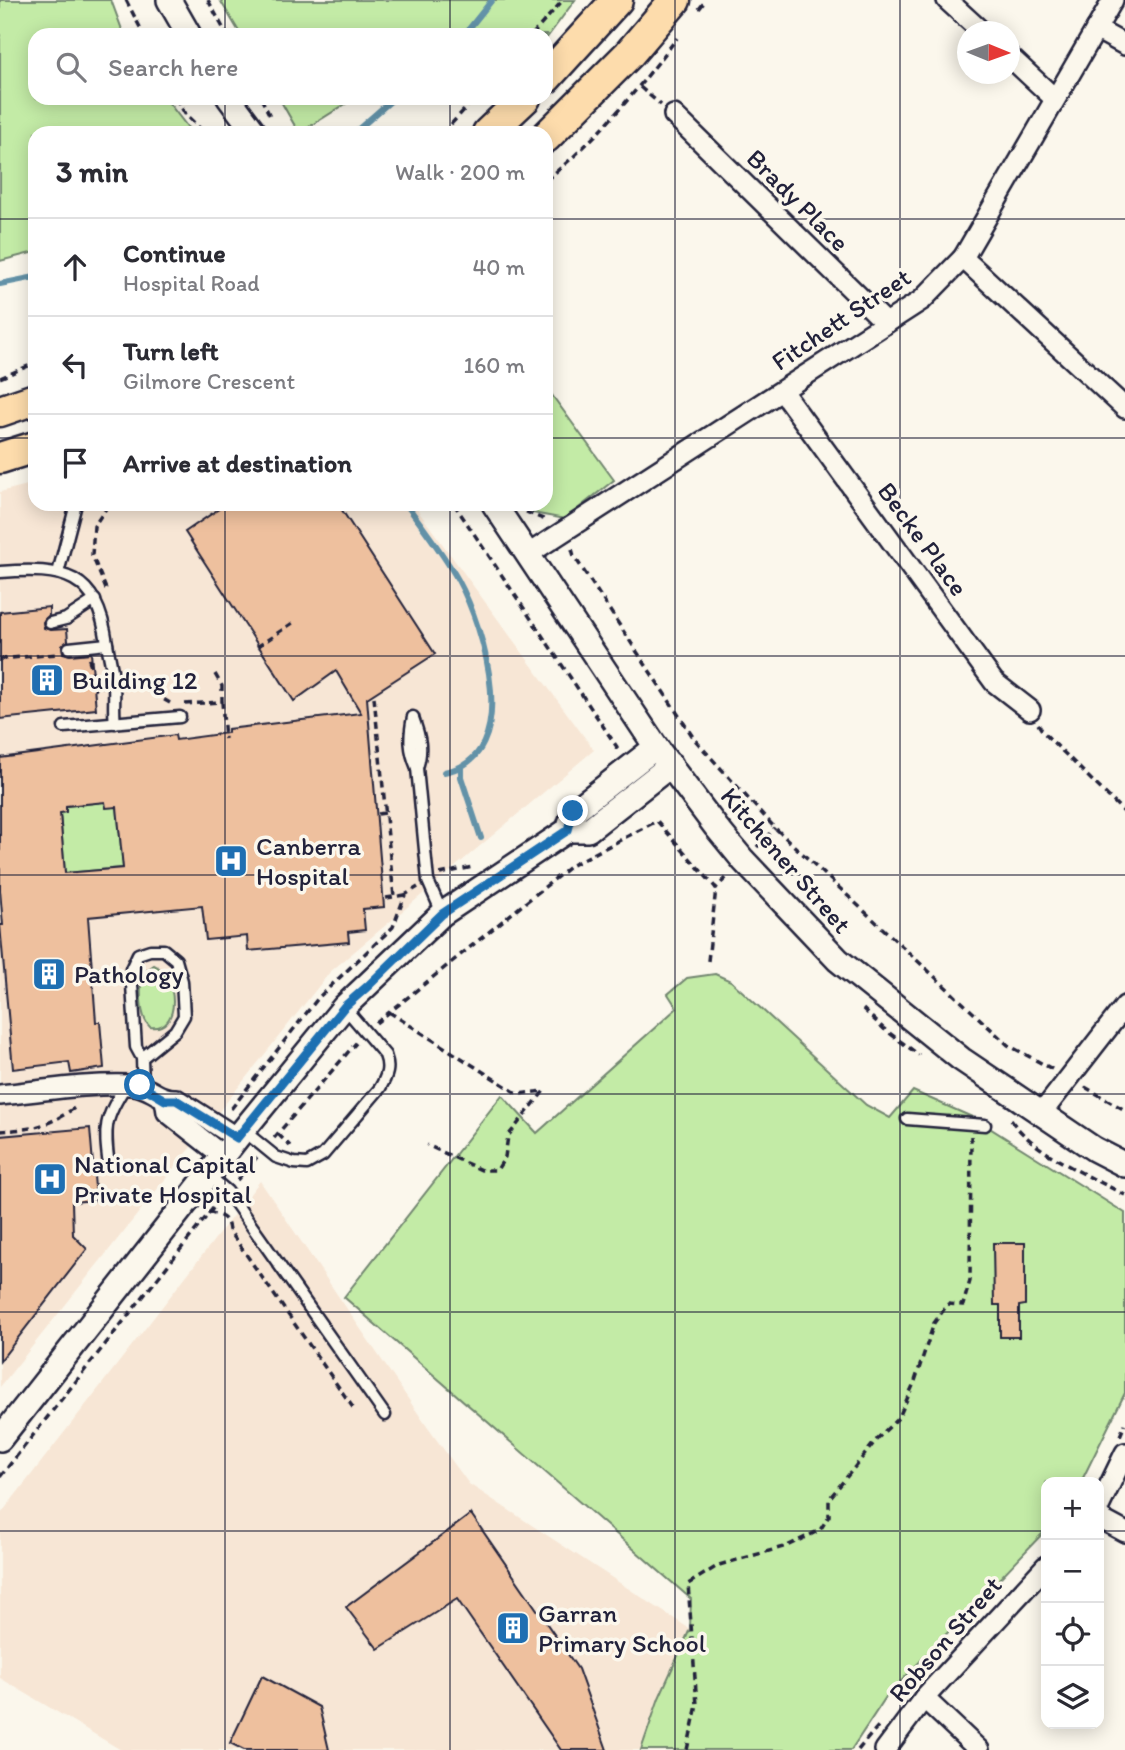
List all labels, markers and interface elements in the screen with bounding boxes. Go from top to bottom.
north arrow [957,21,1020,84]
search box [28,28,553,105]
icon: search [52,48,90,86]
text: Search here [108,51,238,83]
street label: Brady Place [740,142,856,258]
text: 3 min [56,153,128,190]
text: Walk · 200 m [395,158,525,186]
text: Continue [123,237,226,269]
icon: ahead [56,248,94,286]
text: 40 m [472,253,525,281]
street label: Fitchett Street [765,261,917,377]
text: Hospital Road [123,269,260,297]
text: Turn left [123,335,219,367]
icon: left [56,346,94,384]
text: 160 m [463,351,525,379]
text: Gilmore Crescent [123,367,295,395]
icon: arrive [56,444,94,482]
text: Arrive at destination [123,447,352,479]
street label: Becke Place [871,476,975,602]
building icon: Building 12 [28,661,66,699]
place label: Building 12 [72,664,198,696]
street label: Kitchener Street [714,780,858,940]
route end [557,795,588,826]
place label: Canberra Hospital [256,830,361,892]
hospital icon: Canberra Hospital [212,842,250,880]
building icon: Pathology [30,955,68,993]
place label: Pathology [74,958,184,990]
route start [124,1069,155,1100]
place label: National Capital Private Hospital [74,1148,256,1210]
hospital icon: National Capital Private Hospital [31,1160,69,1198]
map controls [1041,1477,1104,1729]
button: + [1041,1477,1104,1540]
button: − [1041,1540,1104,1603]
street label: Robson Street [882,1569,1009,1709]
place label: Garran Primary School [538,1597,706,1659]
button: locate [1041,1603,1104,1666]
building icon: Garran Primary School [494,1609,532,1647]
button: layers [1041,1666,1104,1729]

